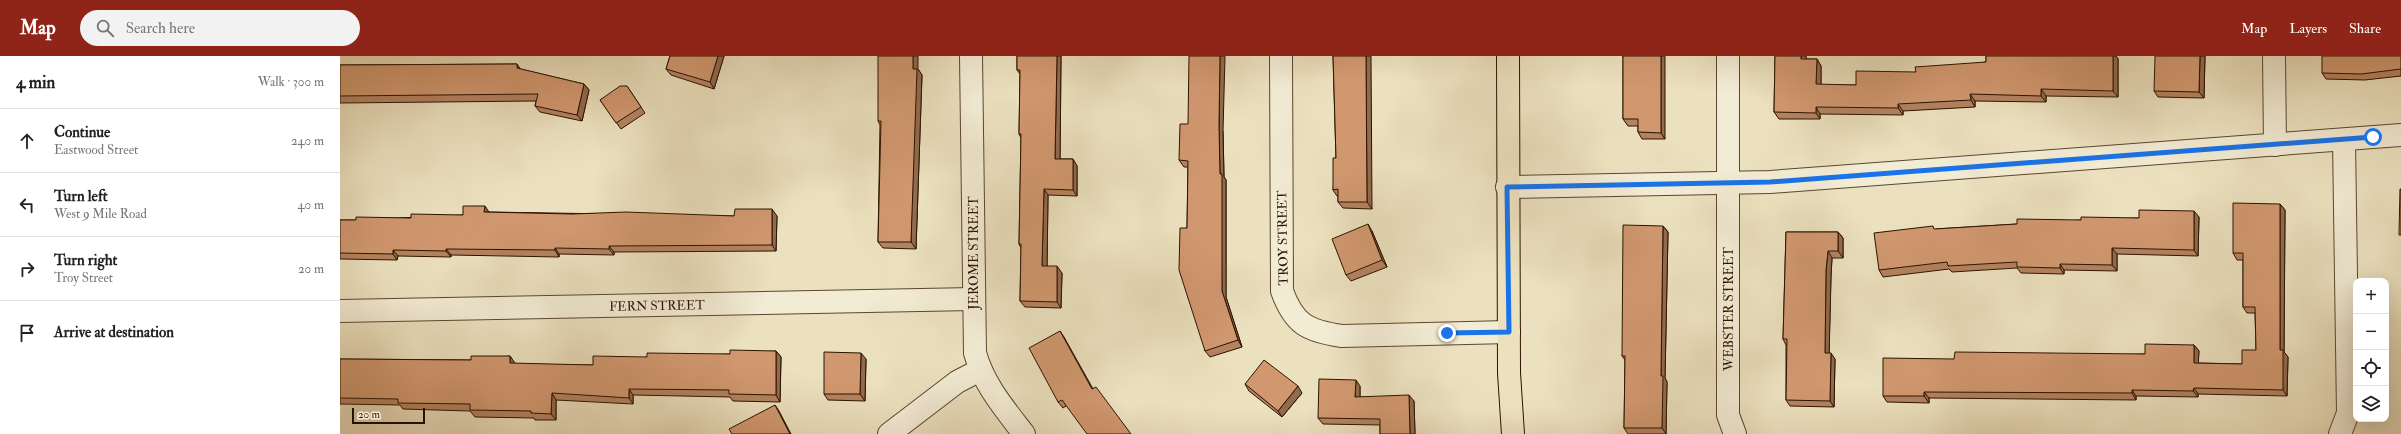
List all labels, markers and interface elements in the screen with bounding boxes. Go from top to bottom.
search box [80,10,360,46]
text: Map [20,16,56,40]
icon: search [94,17,116,39]
text: Search here [126,19,195,38]
text: Map [2241,20,2267,37]
text: Layers [2289,20,2327,37]
text: Share [2349,20,2381,37]
text: 4 min [16,72,55,93]
text: Walk · 300 m [258,74,324,90]
text: Continue [54,123,110,142]
route start [2364,128,2382,146]
icon: ahead [16,130,38,152]
text: 240 m [291,133,324,149]
text: Eastwood Street [54,142,138,158]
text: Turn left [54,187,108,206]
street label: TROY STREET [1274,190,1292,286]
icon: left [16,194,38,216]
street label: JEROME STREET [966,196,982,311]
text: 40 m [298,197,324,213]
text: West 9 Mile Road [54,206,147,222]
street label: WEBSTER STREET [1721,247,1737,372]
text: Turn right [54,251,117,270]
icon: right [16,258,38,280]
text: 20 m [298,261,324,277]
text: Troy Street [54,270,113,286]
map controls [2353,278,2389,422]
button: + [2353,278,2389,314]
street label: FERN STREET [609,297,705,315]
button: − [2353,314,2389,350]
icon: arrive [16,322,38,344]
text: Arrive at destination [54,323,174,342]
route end [1438,324,1456,342]
button: locate [2353,350,2389,386]
button: layers [2353,386,2389,422]
scale bar [352,406,425,425]
text: 20 m [358,408,380,421]

